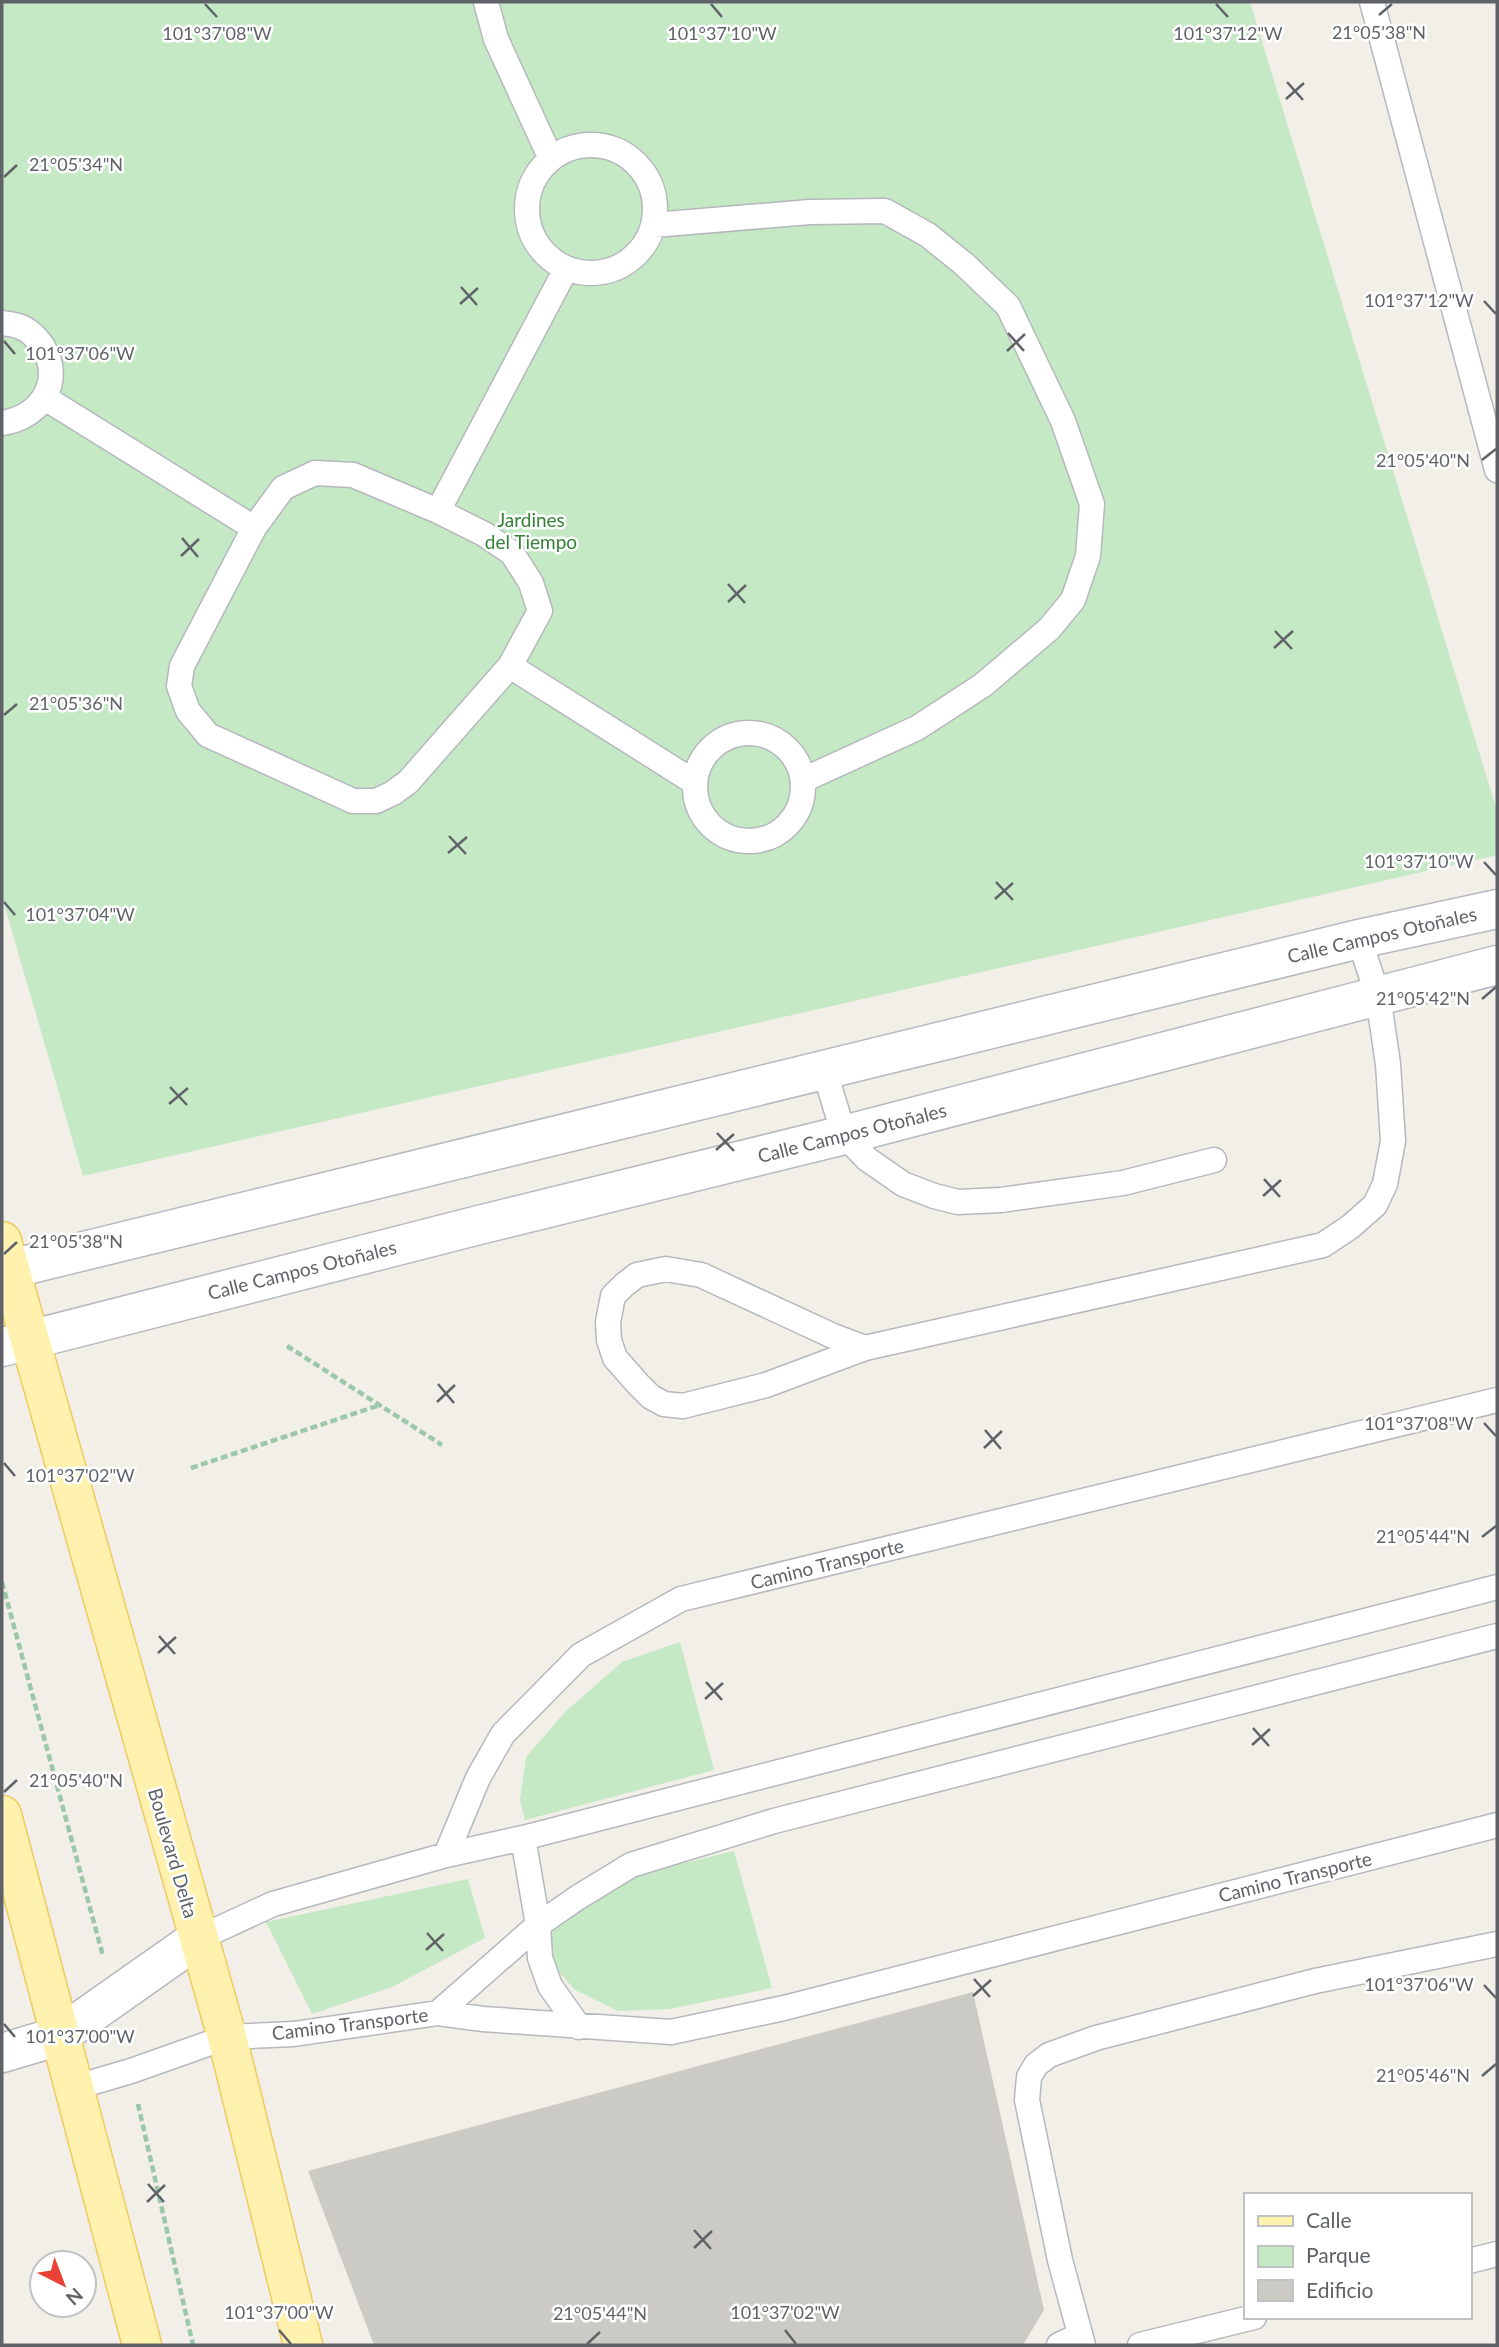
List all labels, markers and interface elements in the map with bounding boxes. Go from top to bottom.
text: 21°05'38"N [1332,21,1426,43]
text: 101°37'08"W [162,22,272,44]
text: 101°37'10"W [667,22,777,44]
text: 101°37'12"W [1173,22,1283,44]
text: 21°05'34"N [29,153,123,175]
text: 101°37'12"W [1364,289,1474,311]
text: 101°37'06"W [25,342,135,364]
text: 21°05'40"N [1376,449,1470,471]
park label: Jardines del Tiempo [485,508,577,553]
text: 21°05'36"N [29,692,123,714]
text: 101°37'10"W [1364,850,1474,872]
street label: Calle Campos Otoñales [1285,902,1479,968]
text: 101°37'04"W [25,903,135,925]
text: 21°05'42"N [1376,987,1470,1009]
street label: Calle Campos Otoñales [755,1098,949,1167]
text: 21°05'38"N [29,1230,123,1252]
street label: Calle Campos Otoñales [205,1235,399,1304]
text: 101°37'08"W [1364,1412,1474,1434]
text: 101°37'02"W [25,1464,135,1486]
text: 21°05'44"N [1376,1525,1470,1547]
street label: Camino Transporte [748,1533,906,1594]
text: 21°05'40"N [29,1769,123,1791]
street label: Boulevard Delta [144,1785,203,1920]
street label: Camino Transporte [1216,1846,1374,1907]
text: 101°37'06"W [1364,1973,1474,1995]
street label: Camino Transporte [270,2003,429,2045]
text: 101°37'00"W [25,2025,135,2047]
text: 21°05'46"N [1376,2064,1470,2086]
legend [1244,2193,1471,2319]
text: Calle [1306,2207,1351,2232]
text: Parque [1306,2242,1371,2267]
north arrow [28,2249,98,2319]
text: Edificio [1306,2277,1374,2302]
text: N [62,2284,88,2310]
text: 101°37'00"W [224,2301,334,2323]
text: 101°37'02"W [730,2301,840,2323]
text: 21°05'44"N [553,2302,647,2324]

